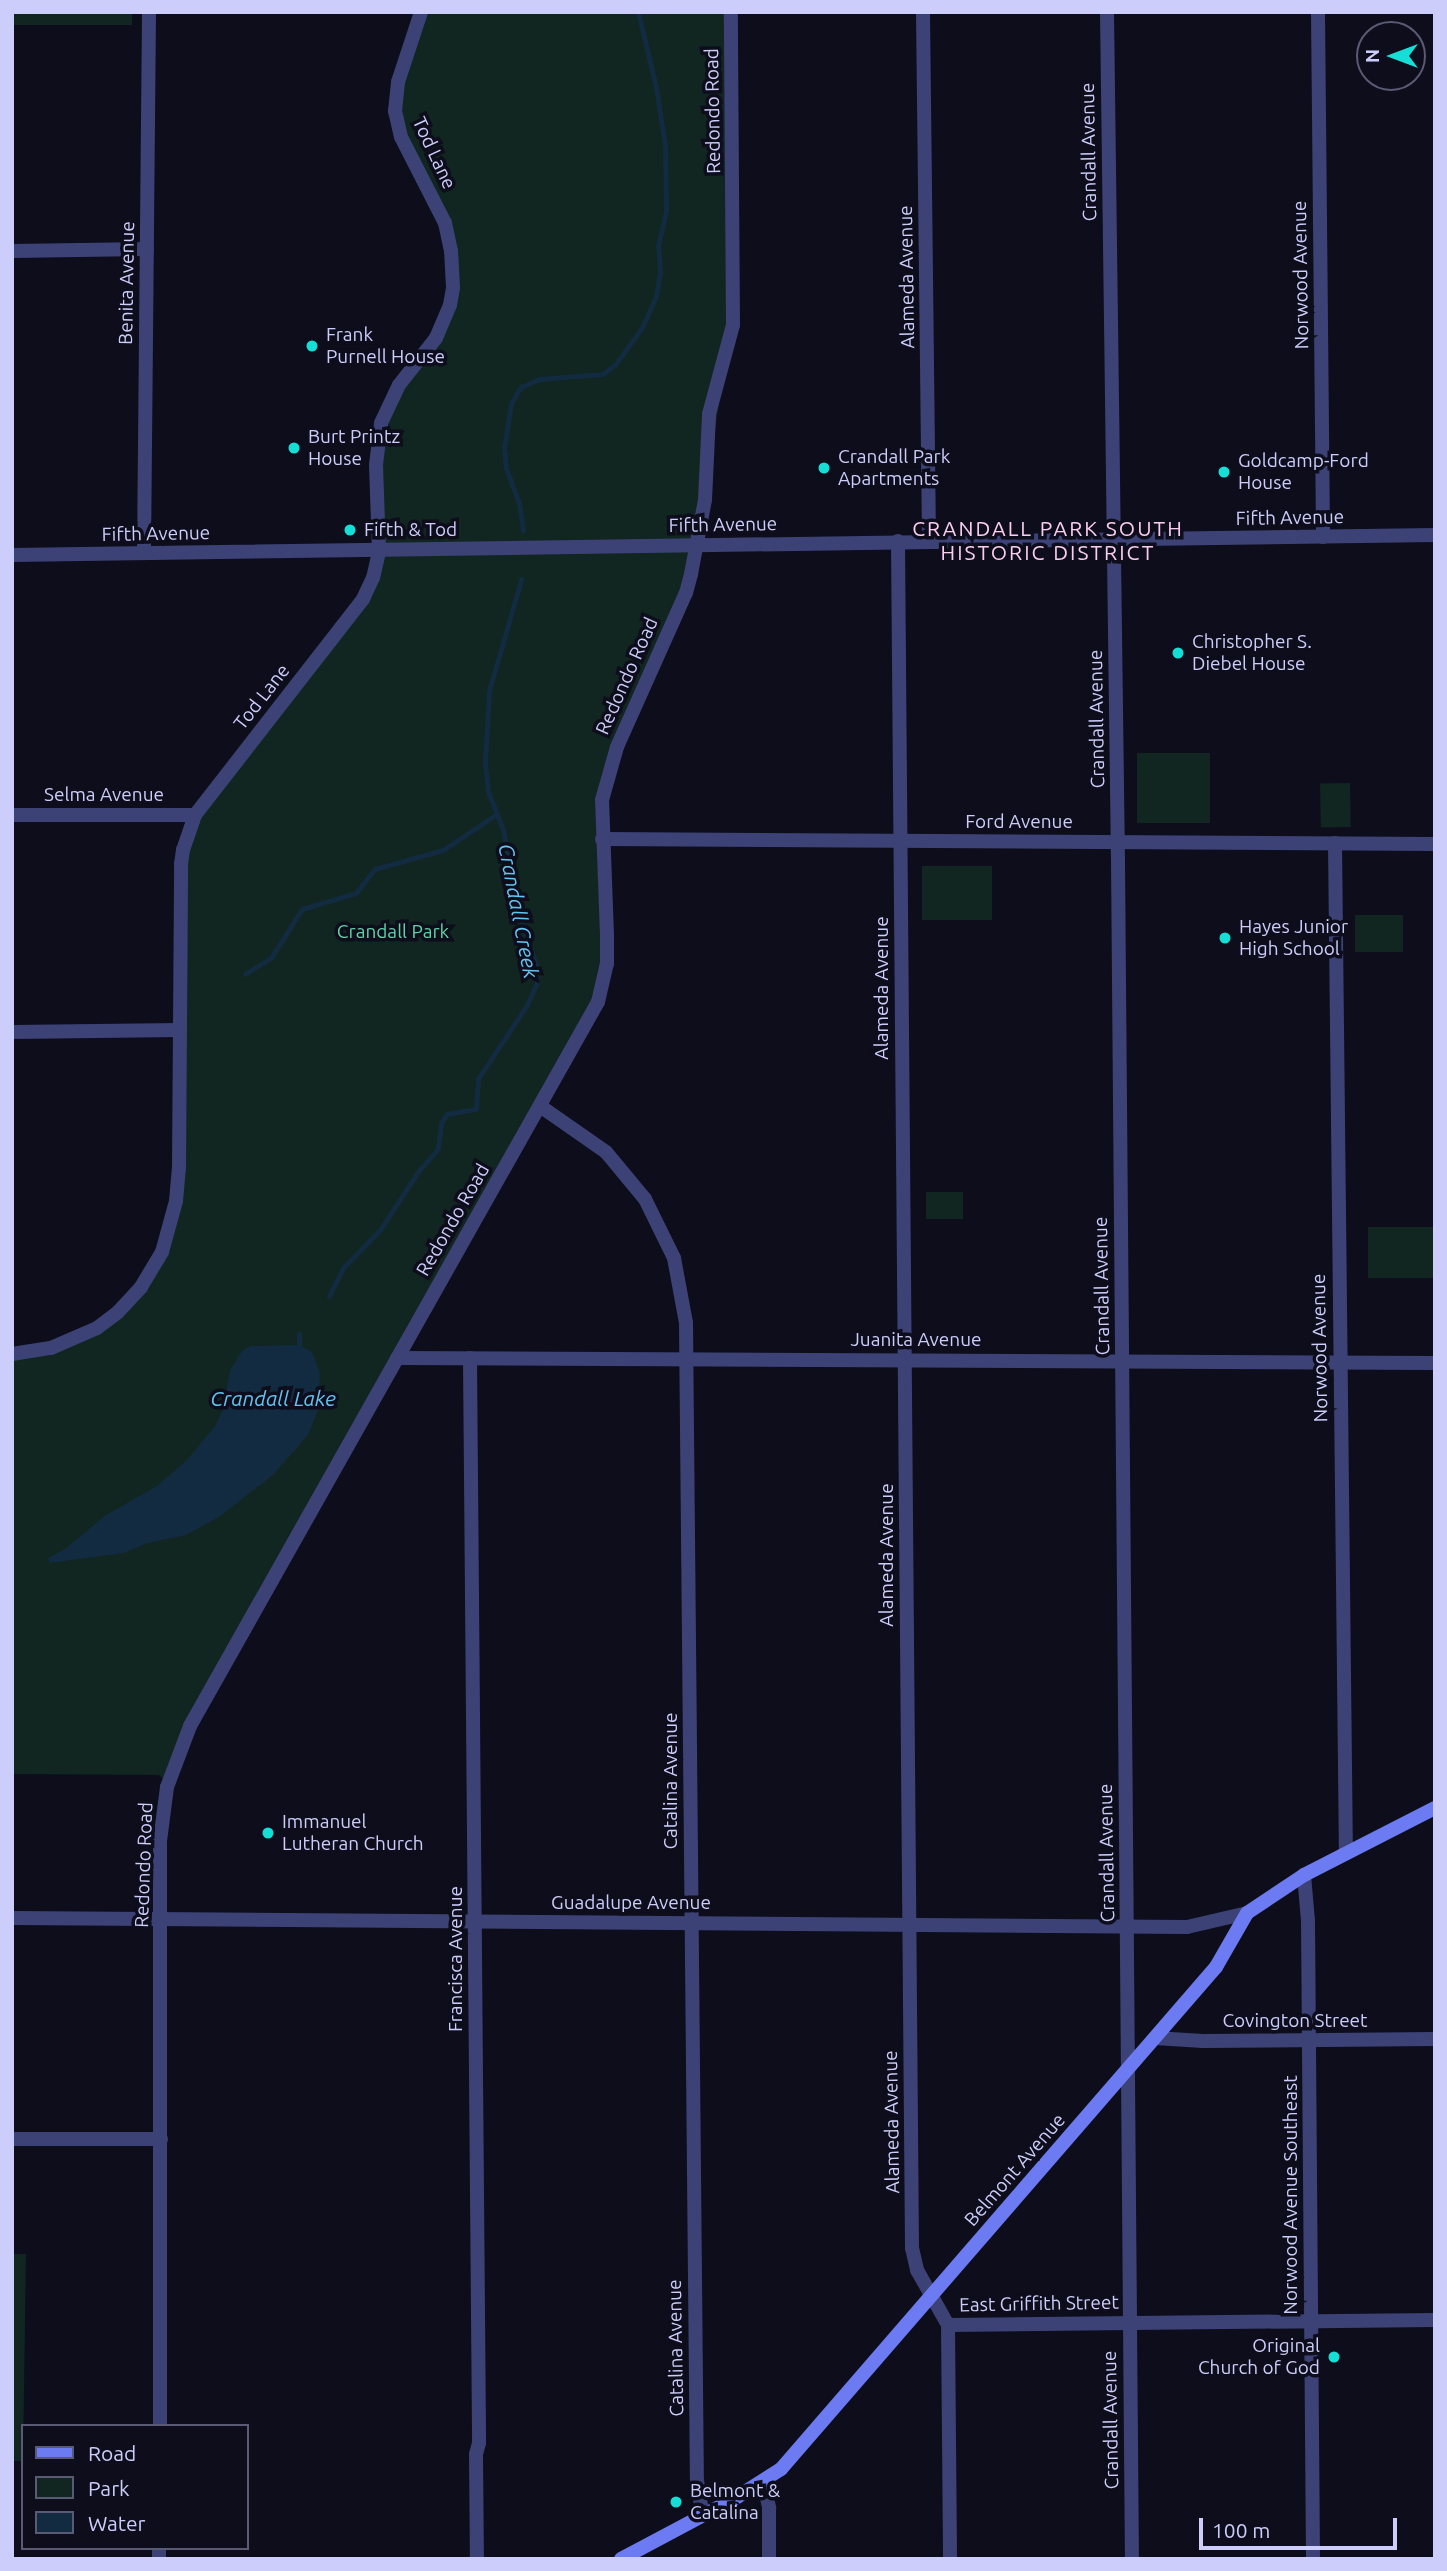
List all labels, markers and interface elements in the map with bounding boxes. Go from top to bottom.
north arrow [1356,21,1426,91]
street label: Redondo Road [701,48,725,174]
text: N [1361,49,1383,63]
street label: Crandall Avenue [1076,82,1102,222]
street label: Tod Lane [407,113,461,193]
street label: Norwood Avenue [1288,200,1314,350]
street label: Alameda Avenue [894,205,920,349]
street label: Benita Avenue [115,221,139,345]
place label: Frank Purnell House [326,324,445,368]
marker: Frank Purnell House [304,338,320,354]
place label: Burt Printz House [308,426,400,470]
marker: Burt Printz House [286,440,302,456]
place label: Crandall Park Apartments [838,446,950,490]
place label: Goldcamp-Ford House [1238,450,1369,494]
marker: Crandall Park Apartments [816,460,832,476]
marker: Goldcamp-Ford House [1216,464,1232,480]
street label: Fifth Avenue [1236,506,1344,530]
street label: Fifth Avenue [669,513,777,537]
district label: CRANDALL PARK SOUTH HISTORIC DISTRICT [915,515,1181,565]
place label: Fifth & Tod [364,519,457,541]
street label: Fifth Avenue [102,522,210,546]
marker: Fifth & Tod [342,522,358,538]
street label: Redondo Road [591,614,663,738]
place label: Christopher S. Diebel House [1192,631,1312,675]
marker: Christopher S. Diebel House [1170,645,1186,661]
street label: Crandall Avenue [1084,649,1110,789]
street label: Tod Lane [229,660,295,734]
street label: Selma Avenue [44,784,164,806]
street label: Ford Avenue [965,811,1073,833]
water label: Crandall Creek [494,841,544,981]
street label: Alameda Avenue [871,916,893,1060]
place label: Hayes Junior High School [1239,916,1348,960]
park label: Crandall Park [337,921,449,943]
marker: Hayes Junior High School [1217,930,1233,946]
street label: Redondo Road [412,1160,494,1280]
street label: Crandall Avenue [1089,1216,1115,1356]
street label: Norwood Avenue [1307,1273,1333,1423]
street label: Juanita Avenue [851,1329,981,1351]
water label: Crandall Lake [210,1385,336,1411]
street label: Alameda Avenue [876,1483,898,1627]
street label: Catalina Avenue [660,1712,682,1850]
street label: Crandall Avenue [1094,1783,1120,1923]
street label: Redondo Road [130,1802,158,1928]
place label: Immanuel Lutheran Church [282,1811,424,1855]
marker: Immanuel Lutheran Church [260,1825,276,1841]
street label: Francisca Avenue [445,1886,467,2032]
street label: Guadalupe Avenue [551,1892,711,1914]
street label: Covington Street [1222,2010,1368,2032]
street label: Alameda Avenue [879,2050,905,2194]
street label: Norwood Avenue Southeast [1280,2075,1302,2315]
street label: Belmont Avenue [960,2109,1070,2231]
street label: Catalina Avenue [663,2279,689,2417]
street label: East Griffith Street [959,2291,1119,2317]
place label: Original Church of God [1198,2335,1320,2379]
marker: Original Church of God [1326,2349,1342,2365]
street label: Crandall Avenue [1098,2350,1124,2490]
legend [21,2424,248,2550]
text: Road [88,2441,136,2465]
text: Park [88,2476,130,2500]
place label: Belmont & Catalina [690,2480,780,2524]
marker: Belmont & Catalina [668,2494,684,2510]
scale bar [1202,2504,1400,2548]
text: Water [88,2511,146,2535]
text: 100 m [1212,2518,1270,2542]

